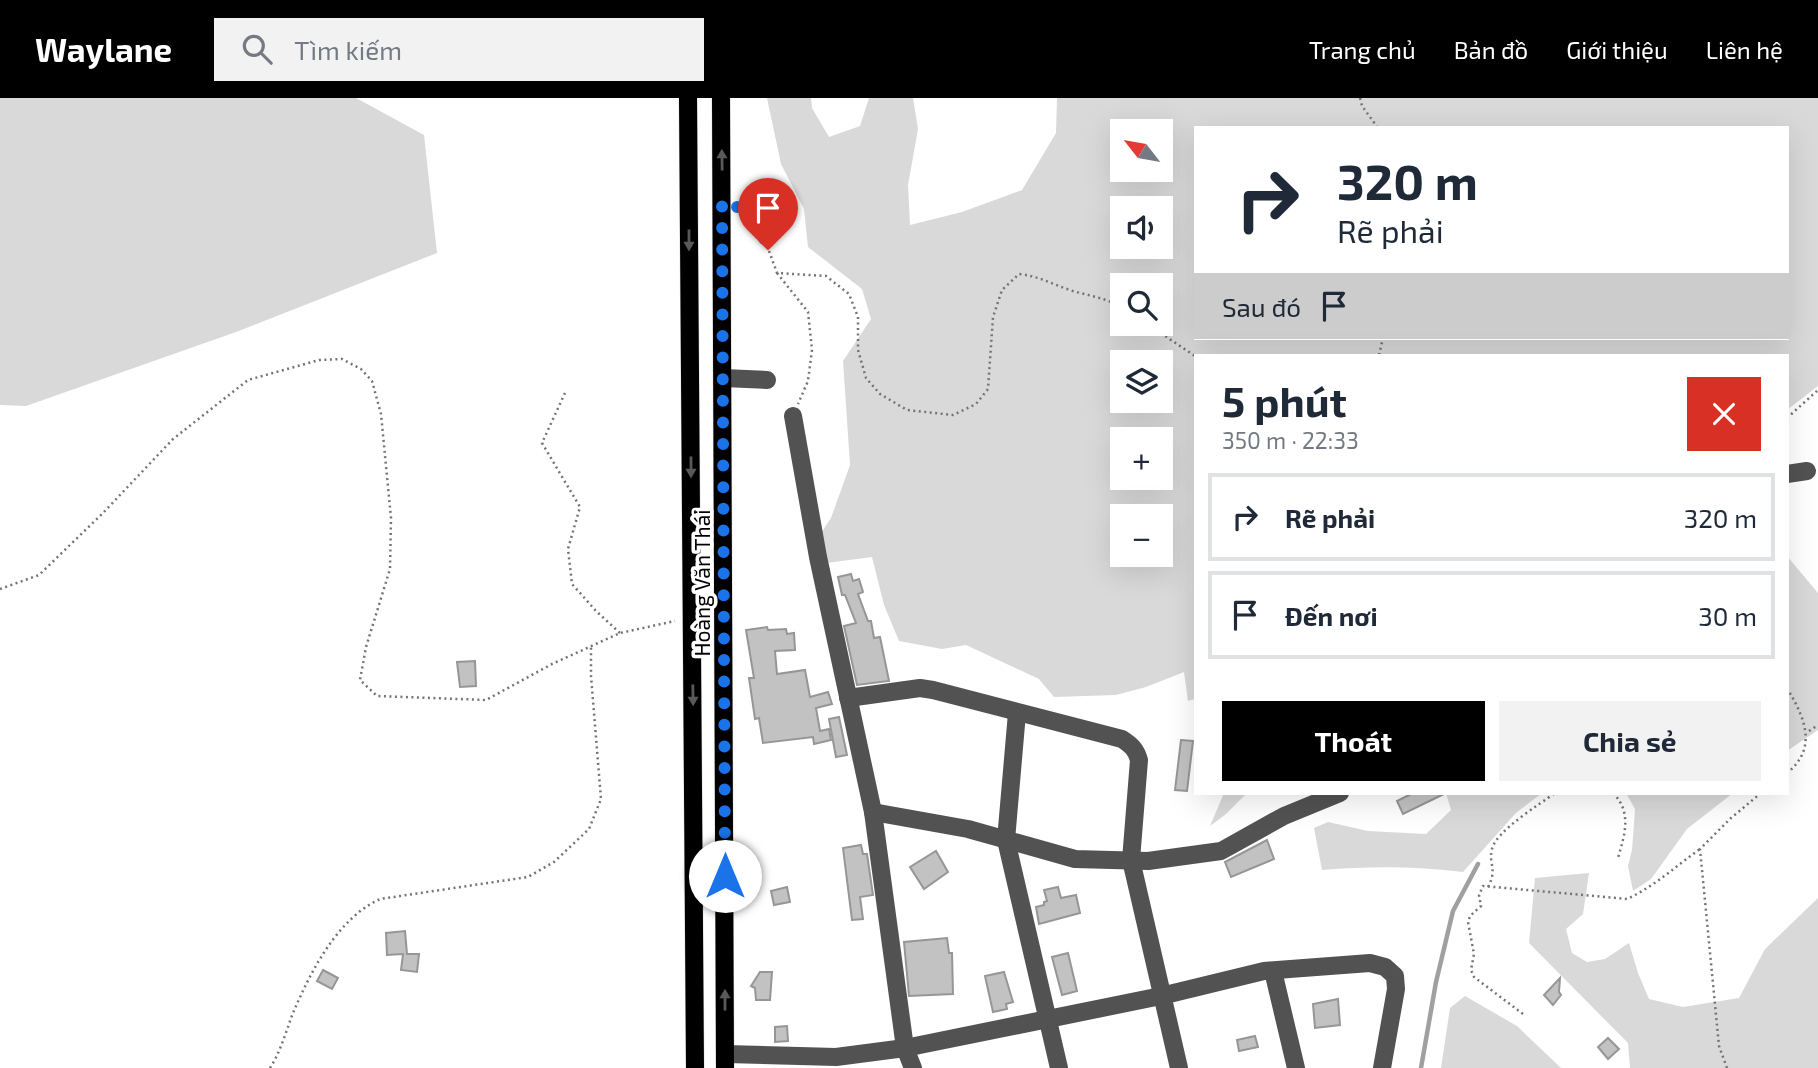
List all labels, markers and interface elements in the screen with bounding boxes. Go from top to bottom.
search box [214,18,704,81]
text: Waylane [35,29,172,69]
icon: search [238,30,276,68]
text: Tìm kiếm [294,34,402,65]
text: Trang chủ [1309,35,1416,64]
text: Bản đồ [1454,35,1528,64]
text: Giới thiệu [1566,35,1668,64]
text: Liên hệ [1706,35,1783,64]
north arrow [1110,119,1172,182]
map controls [1110,119,1173,567]
one-way arrow [716,149,728,171]
text: 320 m [1337,151,1478,210]
icon: right [1222,154,1313,245]
pin [738,178,798,250]
icon: arrive [749,189,787,227]
button: sound [1110,196,1173,259]
text: Rẽ phải [1337,211,1444,249]
one-way arrow [683,229,695,251]
button: search [1110,273,1173,336]
icon: arrive [1315,287,1353,325]
text: Sau đó [1222,291,1301,322]
button: layers [1110,350,1173,413]
text: 5 phút [1222,375,1347,425]
button: close [1687,377,1761,451]
text: 350 m · 22:33 [1222,426,1359,454]
button: + [1110,427,1173,490]
one-way arrow [685,456,697,478]
icon: right [1226,498,1264,536]
text: Rẽ phải [1285,502,1375,533]
text: 320 m [1684,502,1757,533]
button: − [1110,504,1173,567]
street label: Hoàng Văn Thái [689,510,714,656]
icon: arrive [1226,596,1264,634]
text: Đến nơi [1285,600,1378,631]
text: 30 m [1698,600,1757,631]
one-way arrow [687,684,698,706]
button: Thoát [1222,701,1485,781]
button: Chia sẻ [1499,701,1761,781]
position arrow [688,839,762,913]
one-way arrow [719,989,731,1011]

